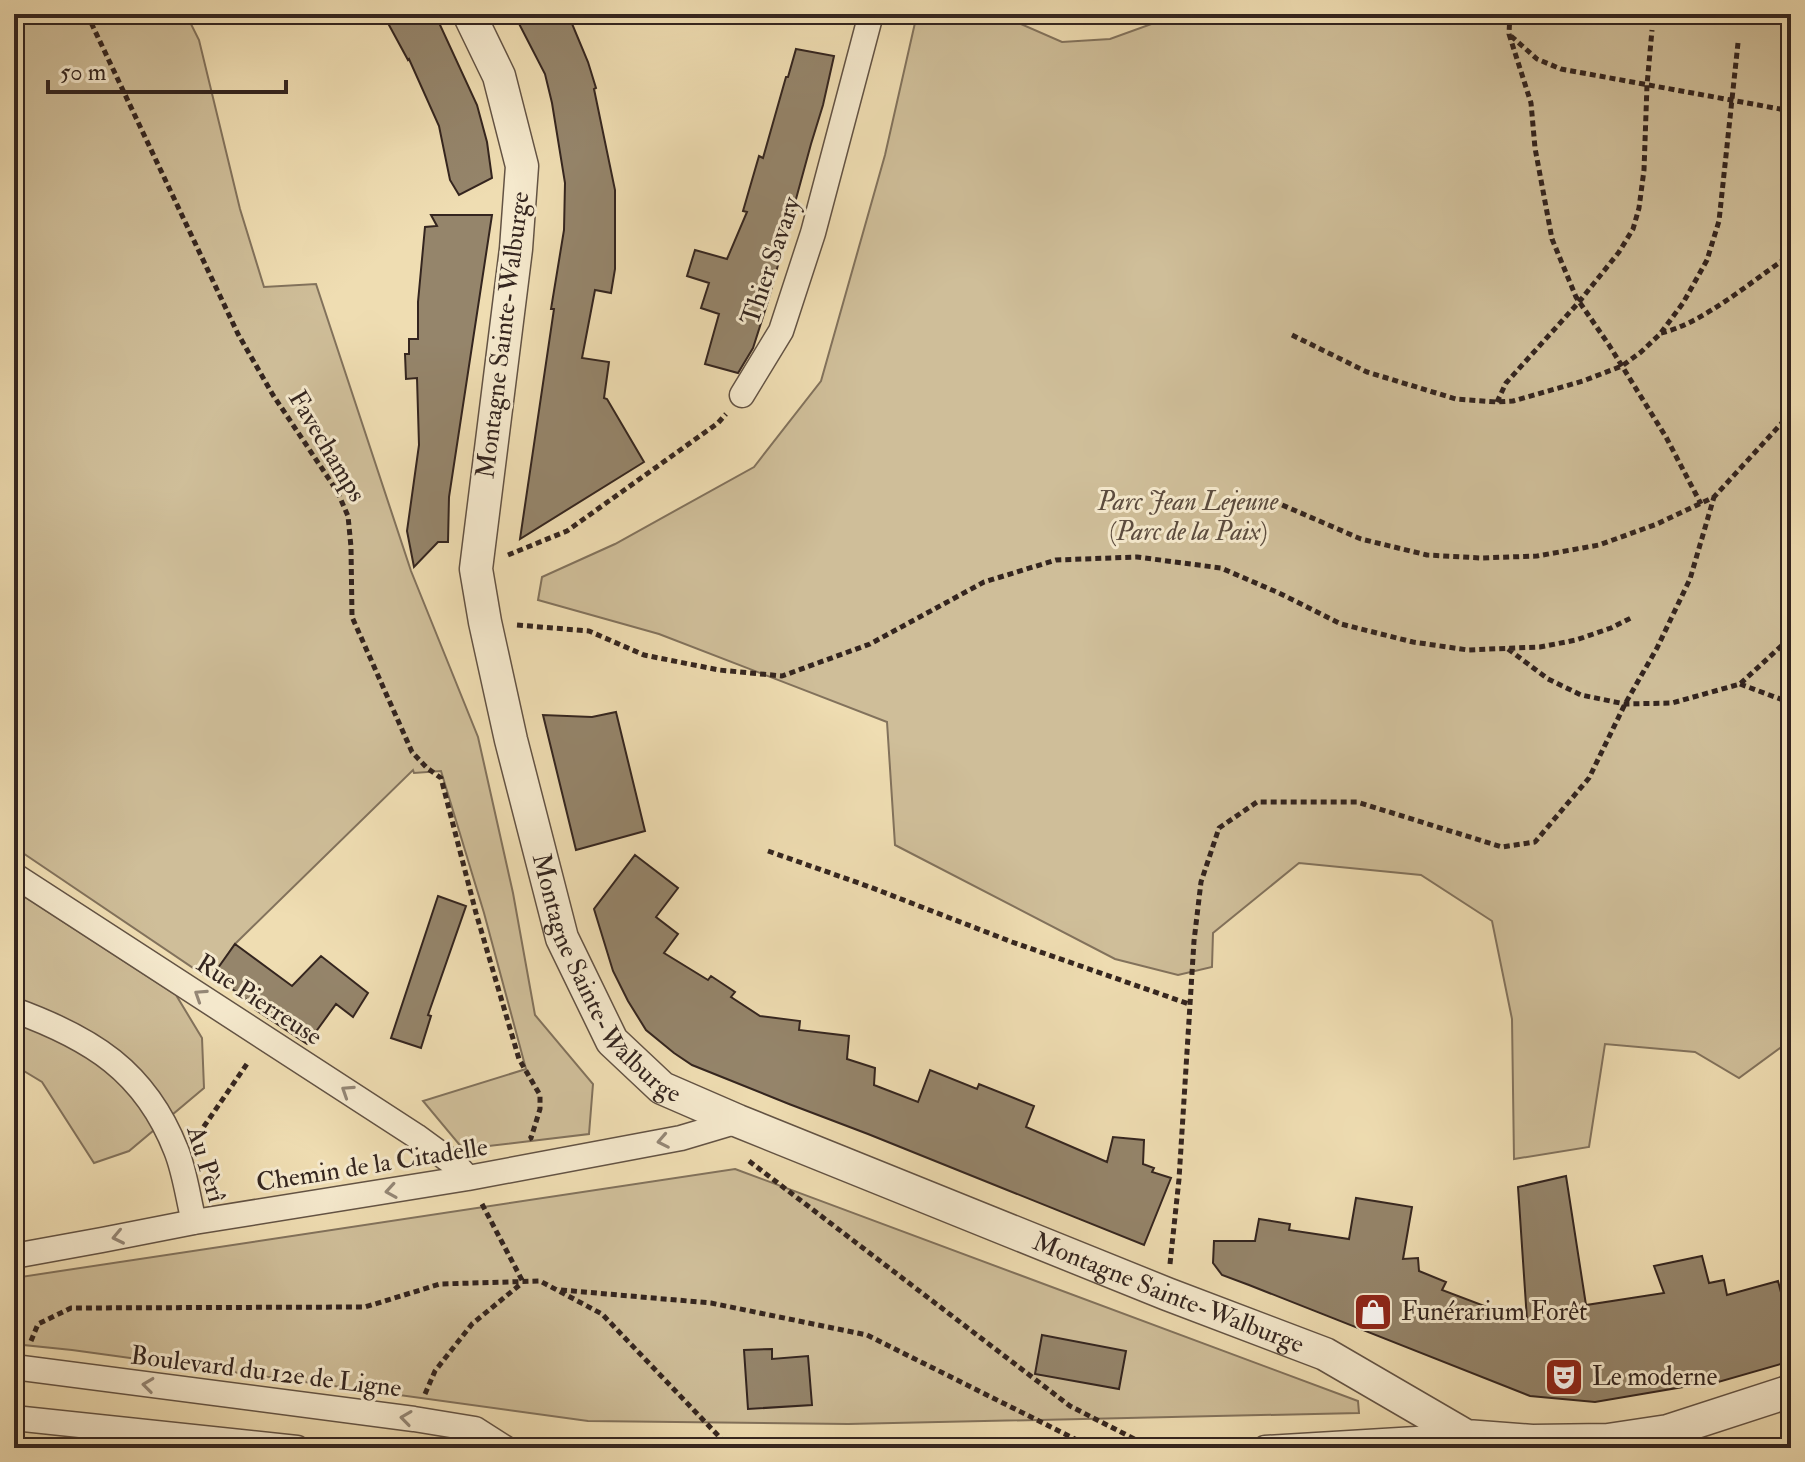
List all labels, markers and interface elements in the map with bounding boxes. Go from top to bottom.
scale bar [48,44,286,94]
text: 50 m [60,57,107,88]
street label: Montagne Sainte-Walburge [470,190,536,480]
street label: Thier Savary [734,192,808,329]
street label: Favechamps [280,384,373,508]
park label: Parc Jean Lejeune (Parc de la Paix) [1097,486,1279,548]
street label: Montagne Sainte-Walburge [525,850,686,1110]
street label: Rue Pierreuse [190,947,328,1053]
one-way arrow [194,989,209,1004]
one-way arrow [341,1085,355,1100]
street label: Au Pèrî [179,1121,233,1206]
street label: Chemin de la Citadelle [254,1131,490,1199]
one-way arrow [656,1132,670,1149]
one-way arrow [384,1181,398,1198]
street label: Montagne Sainte-Walburge [1028,1226,1309,1361]
one-way arrow [111,1228,124,1245]
shop icon: Funérarium Forêt [1352,1291,1394,1333]
place label: Funérarium Forêt [1401,1296,1588,1328]
street label: Boulevard du 12e de Ligne [129,1340,403,1405]
theatre icon: Le moderne [1543,1356,1585,1398]
place label: Le moderne [1592,1361,1718,1393]
one-way arrow [141,1376,154,1393]
one-way arrow [399,1410,412,1427]

